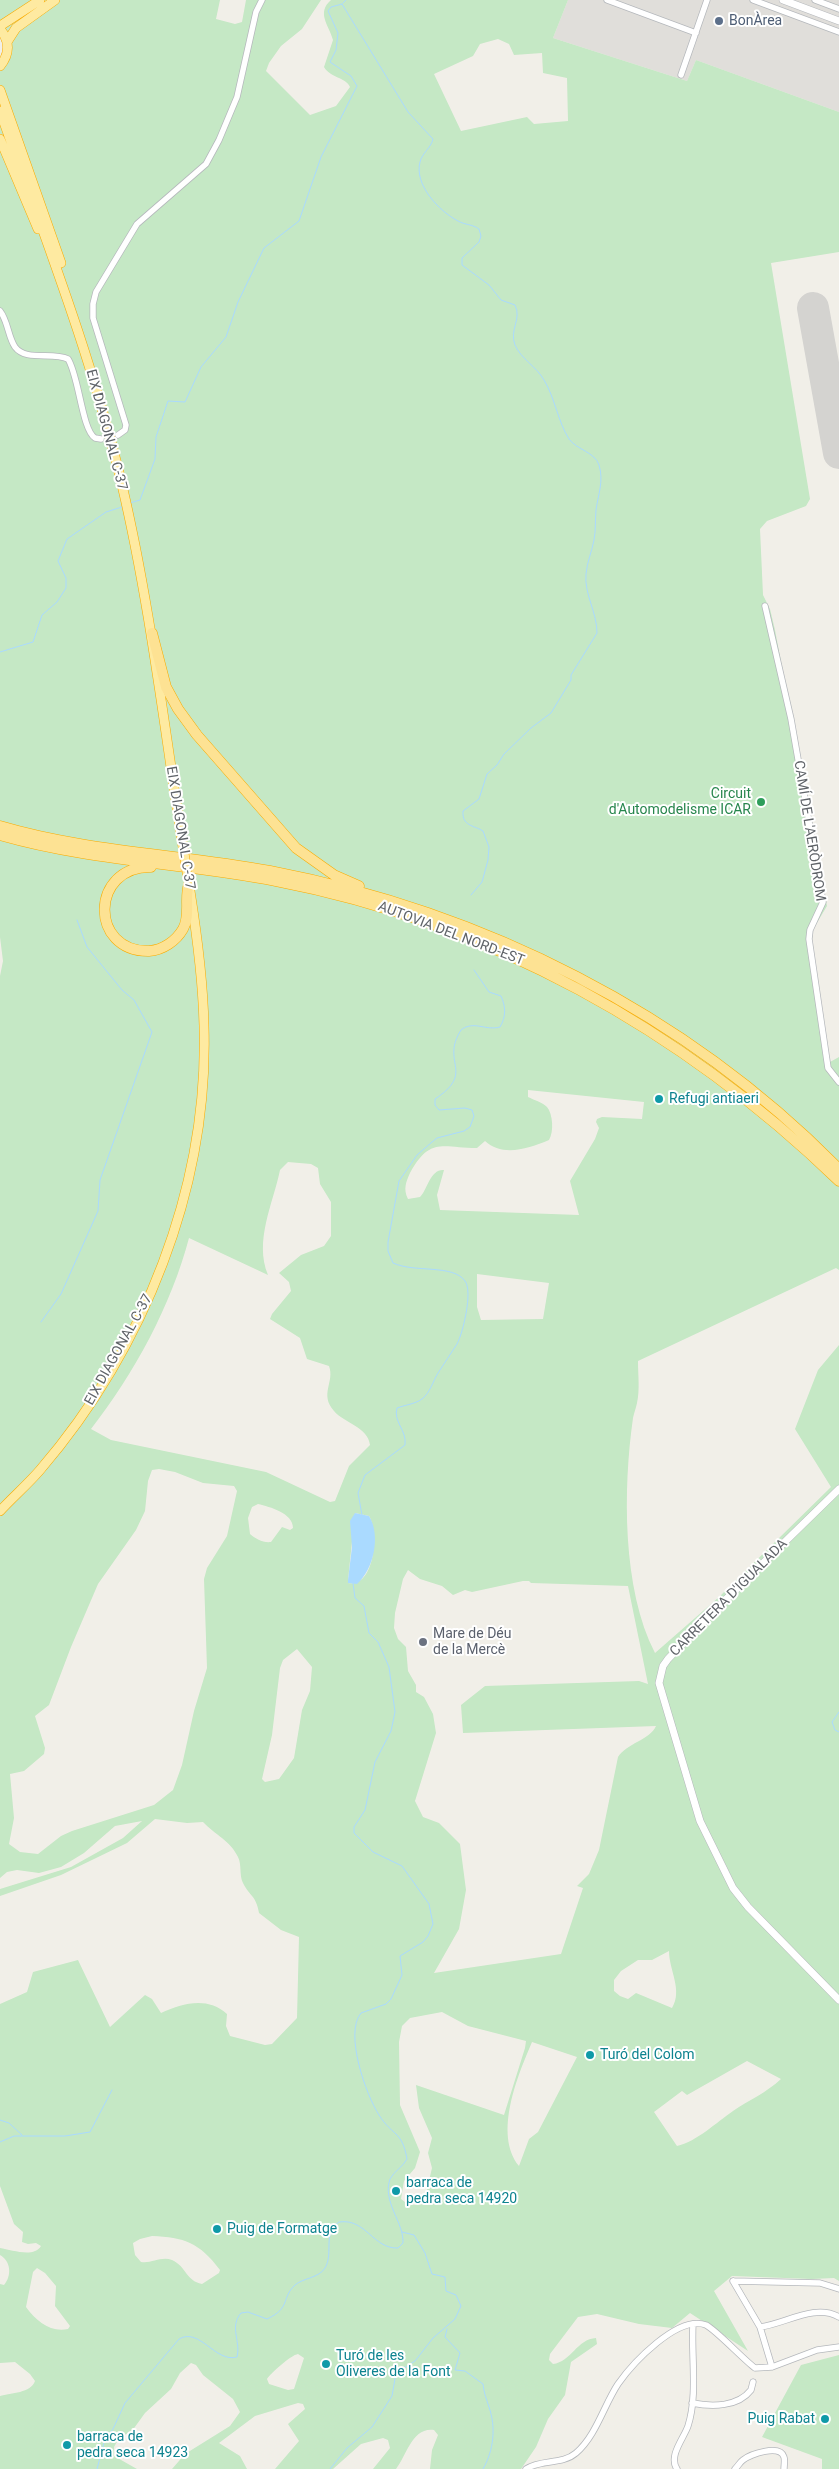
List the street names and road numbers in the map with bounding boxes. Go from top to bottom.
street label: EIX DIAGONAL C-37 [82,368,130,492]
street label: CAMÍ DE L'AERÒDROM [790,759,828,903]
street label: EIX DIAGONAL C-37 [162,765,198,891]
street label: AUTOVIA DEL NORD-EST [376,898,526,970]
street label: EIX DIAGONAL C-37 [81,1292,157,1408]
street label: CARRETERA D'IGUALADA [667,1536,791,1660]

